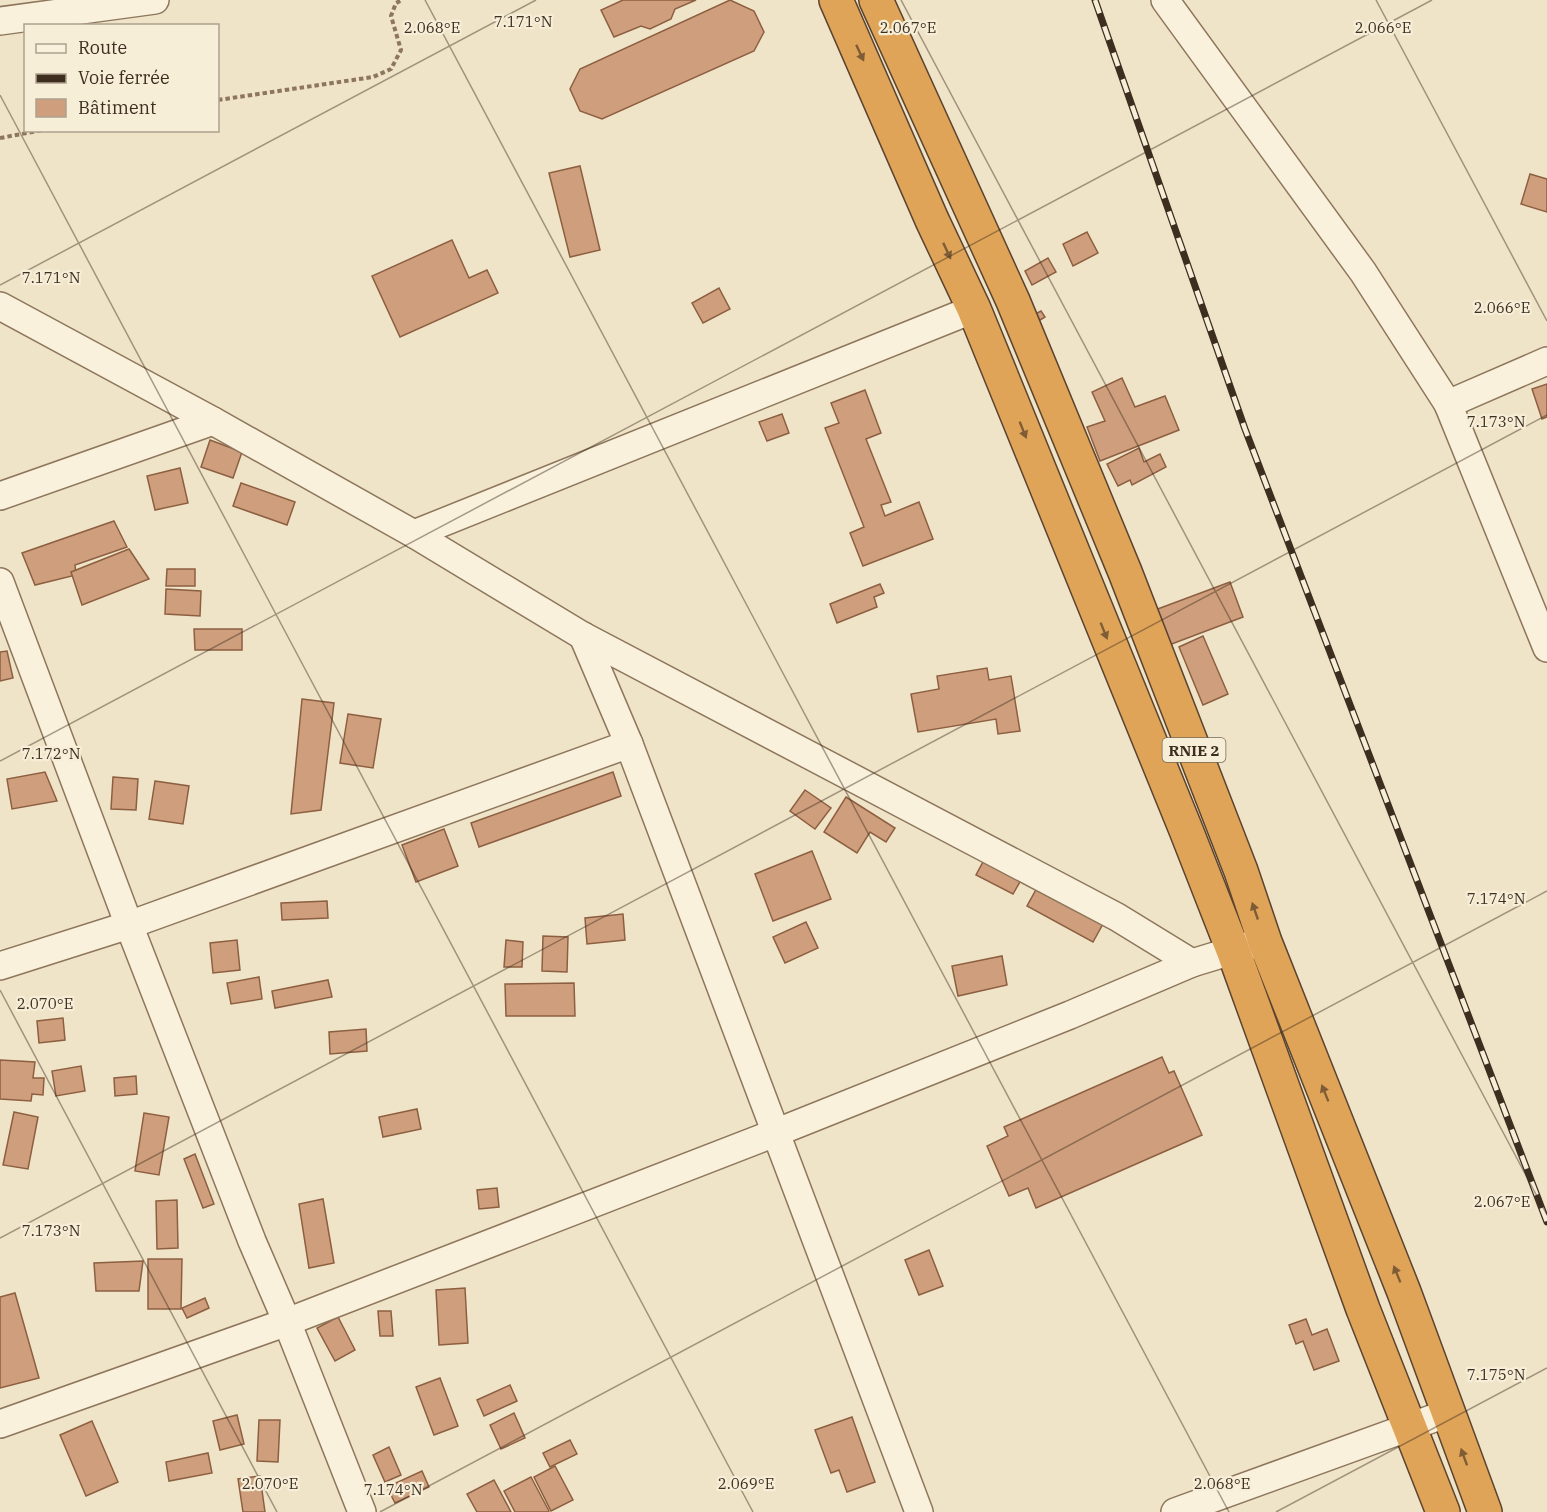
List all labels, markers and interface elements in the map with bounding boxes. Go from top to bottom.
text: 7.171°N [494,12,552,31]
text: 2.068°E [404,18,460,37]
text: 2.067°E [880,18,936,37]
text: 2.066°E [1355,18,1411,37]
legend [24,24,219,132]
text: Route [78,36,127,59]
one-way arrow [856,45,865,62]
text: Voie ferrée [78,66,170,89]
text: Bâtiment [78,96,156,119]
one-way arrow [943,242,952,260]
text: 7.171°N [22,268,80,287]
text: 2.066°E [1474,298,1530,317]
text: 7.173°N [1467,412,1525,431]
one-way arrow [1018,422,1028,440]
one-way arrow [1099,622,1109,640]
road number: RNIE 2 [1162,738,1226,762]
text: 7.172°N [22,744,80,763]
text: 7.174°N [1467,889,1525,908]
one-way arrow [1249,902,1259,920]
text: 2.070°E [17,994,73,1013]
one-way arrow [1320,1084,1329,1102]
text: 2.067°E [1474,1192,1530,1211]
text: 7.173°N [22,1221,80,1240]
one-way arrow [1392,1265,1402,1283]
text: 7.175°N [1467,1365,1525,1384]
one-way arrow [1459,1448,1469,1466]
text: 2.070°E [242,1474,298,1493]
text: 2.069°E [718,1474,774,1493]
text: 2.068°E [1194,1474,1250,1493]
text: 7.174°N [364,1480,422,1499]

